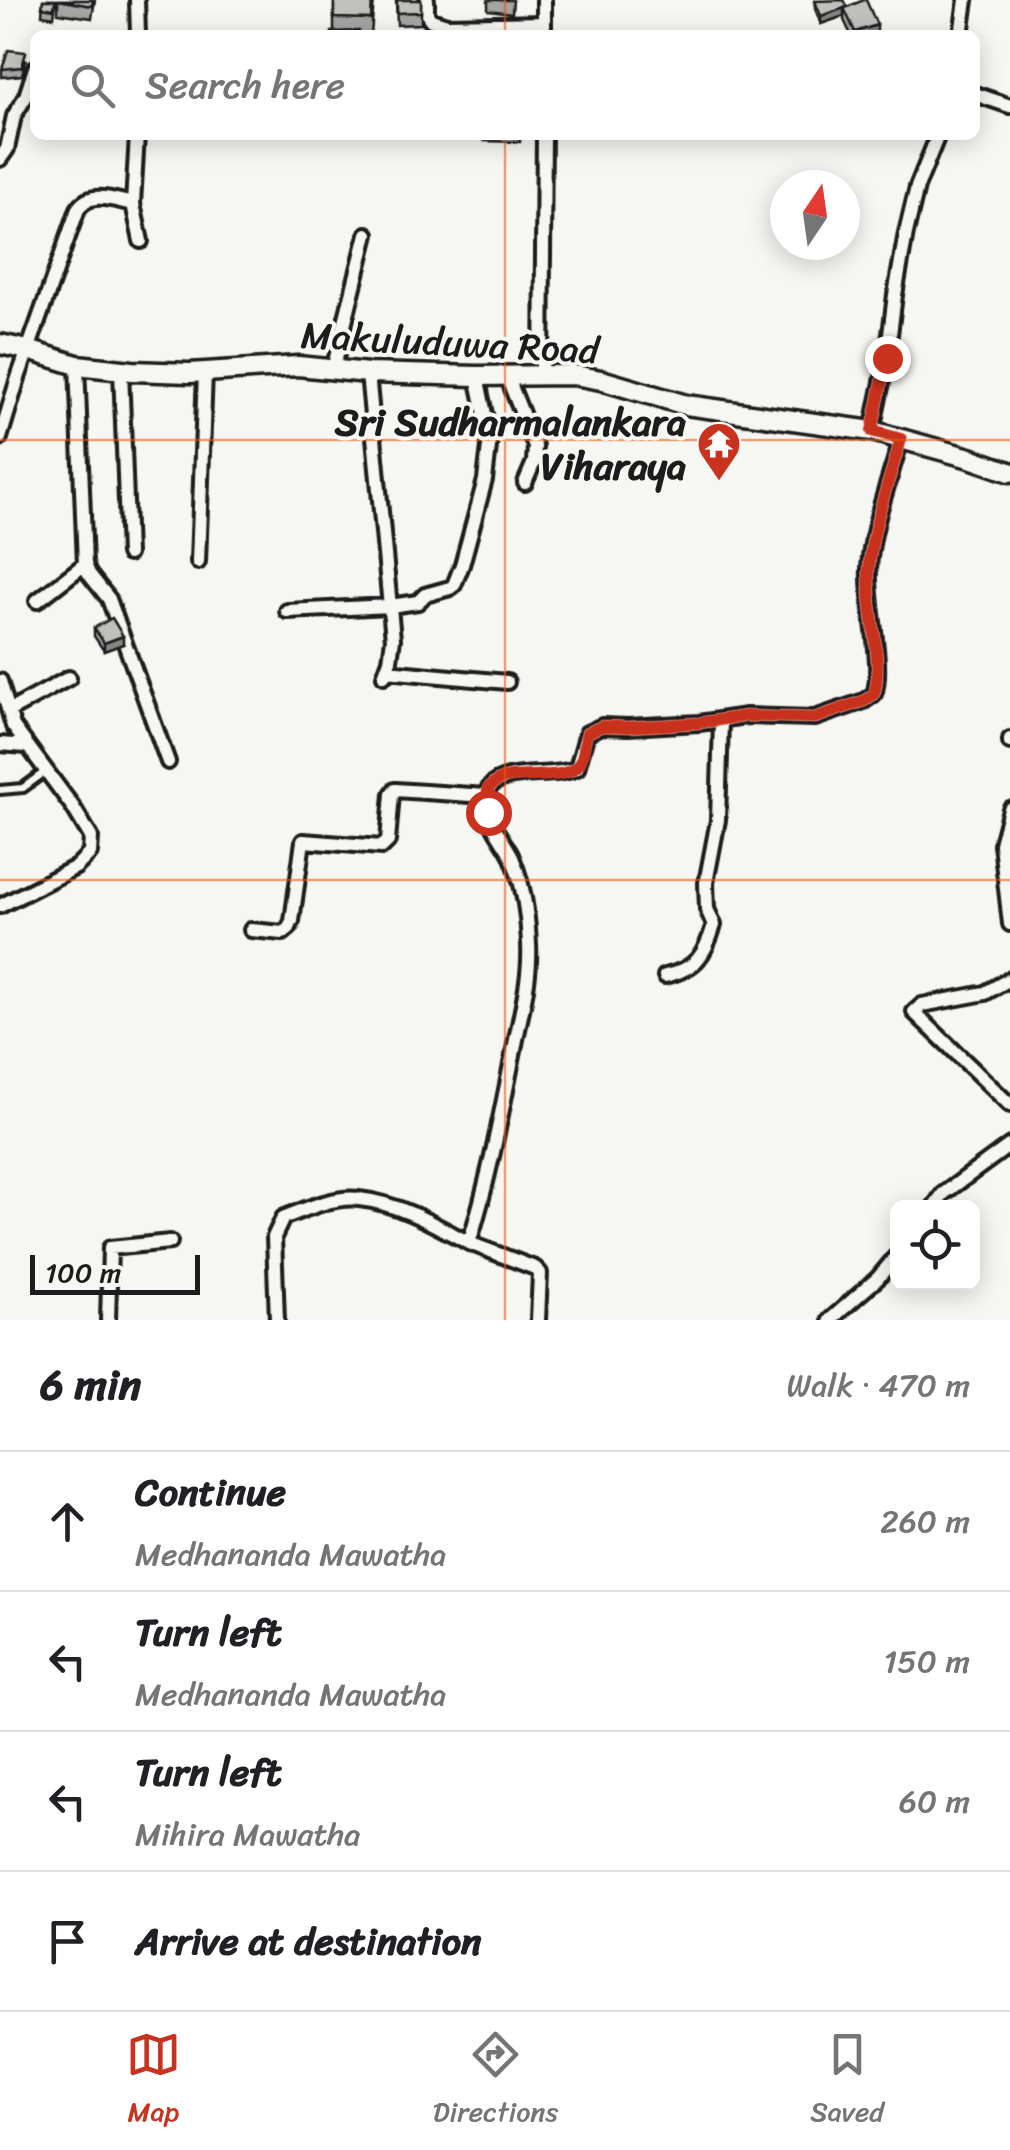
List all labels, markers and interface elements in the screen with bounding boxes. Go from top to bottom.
search box [30,30,980,140]
text: Search here [145,52,345,119]
icon: search [65,58,120,113]
north arrow [770,170,860,260]
street label: Makuluduwa Road [299,302,603,384]
route end [865,336,911,382]
place label: Sri Sudharmalankara Viharaya [334,389,686,500]
temple icon: Sri Sudharmalankara Viharaya [696,421,742,482]
route start [466,790,512,836]
map controls [890,1200,980,1290]
button: locate [890,1200,980,1290]
text: 100 m [45,1248,121,1297]
scale bar [30,1250,200,1294]
text: 6 min [40,1348,141,1422]
text: Walk · 470 m [787,1357,970,1414]
text: Continue [135,1459,286,1526]
text: 260 m [880,1493,970,1550]
icon: ahead [40,1494,95,1549]
text: Medhananda Mawatha [135,1526,446,1583]
text: Turn left [135,1599,281,1666]
text: 150 m [884,1633,970,1690]
icon: left [40,1634,95,1689]
text: Medhananda Mawatha [135,1666,446,1723]
text: Turn left [135,1739,281,1806]
text: 60 m [899,1773,970,1830]
icon: left [40,1774,95,1829]
text: Mihira Mawatha [135,1806,360,1863]
text: Arrive at destination [135,1908,482,1975]
icon: arrive [40,1914,95,1969]
tab: Map [126,2027,181,2136]
tab: Directions [433,2027,558,2136]
tab: Saved [810,2027,884,2136]

